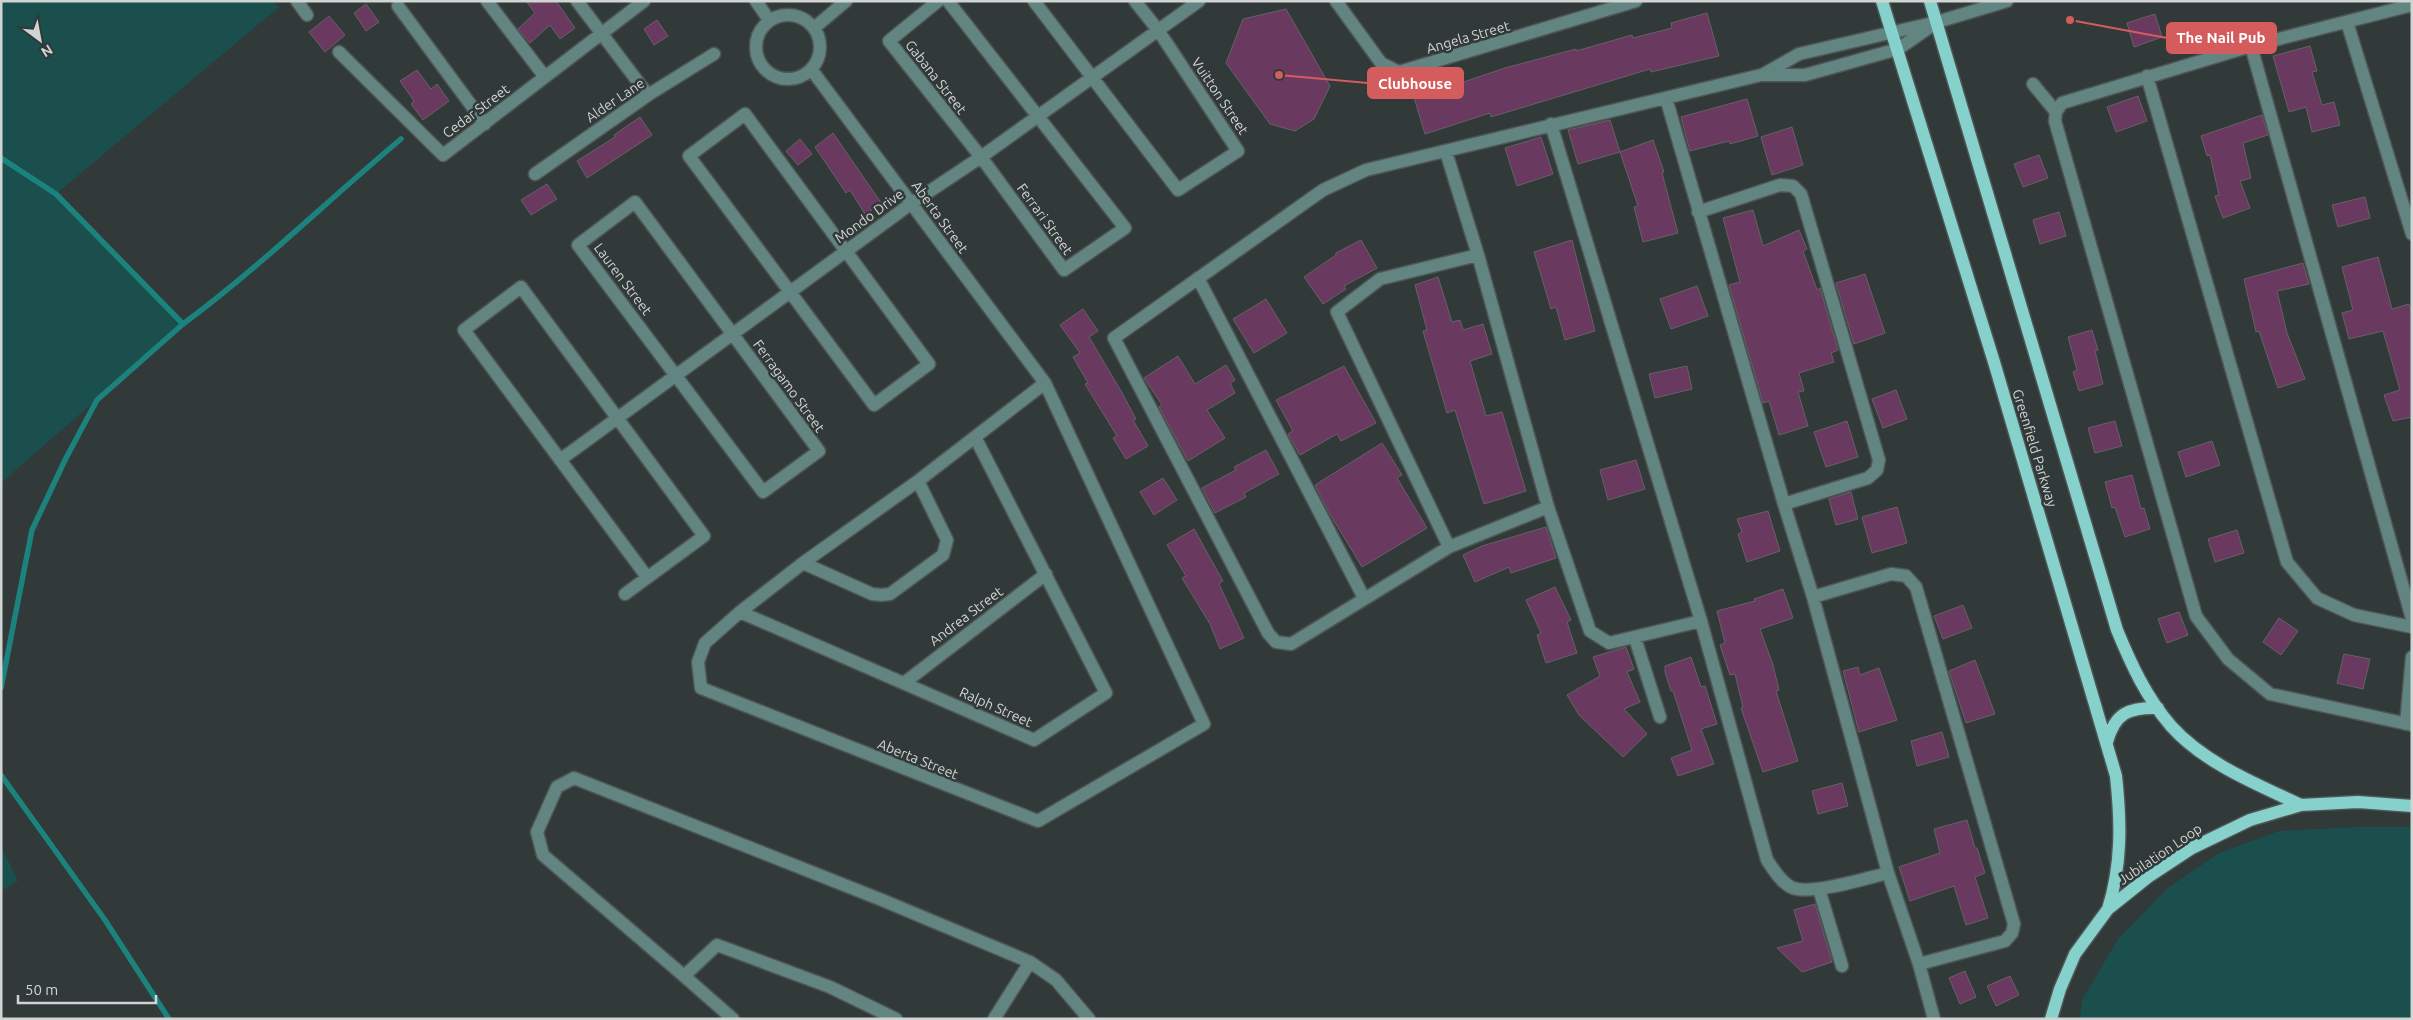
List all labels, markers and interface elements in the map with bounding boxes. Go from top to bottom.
north arrow [15,15,65,65]
street label: Angela Street [1424,17,1512,57]
callout: The Nail Pub [2167,23,2276,53]
text: The Nail Pub [2177,29,2265,46]
street label: Gabana Street [902,37,970,118]
text: N [38,41,56,61]
street label: Vuitton Street [1188,54,1252,138]
callout: Clubhouse [1368,68,1463,98]
street label: Alder Lane [583,75,647,125]
text: Clubhouse [1378,75,1452,92]
street label: Cedar Street [440,80,513,141]
street label: Aberta Street [908,178,972,257]
street label: Ferrari Street [1014,180,1076,258]
street label: Mondo Drive [832,186,906,246]
street label: Lauren Street [591,240,655,318]
street label: Ferragamo Street [750,337,828,436]
street label: Greenfield Parkway [2009,387,2061,509]
street label: Andrea Street [926,583,1006,649]
street label: Ralph Street [957,684,1035,730]
street label: Aberta Street [875,736,961,783]
street label: Jubilation Loop [2115,820,2205,888]
scale bar [18,972,155,1004]
text: 50 m [25,981,58,998]

